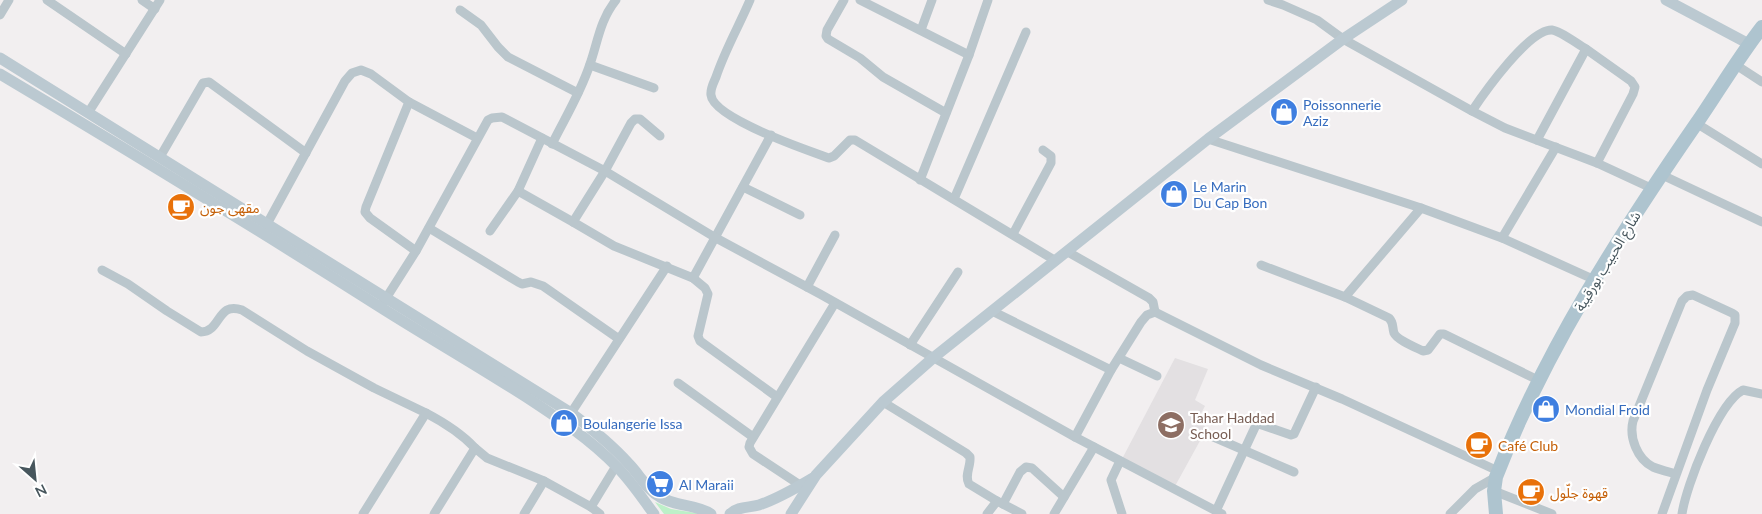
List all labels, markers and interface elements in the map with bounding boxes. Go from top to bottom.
place label: Poissonnerie Aziz [1303,96,1381,129]
shop icon: Poissonnerie Aziz [1269,97,1299,127]
place label: Le Marin Du Cap Bon [1193,178,1267,211]
shop icon: Le Marin Du Cap Bon [1159,179,1189,209]
cafe icon: مقهى جون [166,192,196,222]
place label: مقهى جون [200,199,260,217]
street label: شارع الحبيب بورقيبة [1570,208,1646,316]
shop icon: Mondial Froid [1531,394,1561,424]
place label: Mondial Froid [1565,401,1650,418]
shop icon: Boulangerie Issa [549,408,579,438]
place label: Tahar Haddad School [1190,409,1275,442]
school or university icon: Tahar Haddad School [1156,410,1186,440]
place label: Boulangerie Issa [583,415,683,432]
cafe icon: Café Club [1464,430,1494,460]
place label: Café Club [1498,437,1558,454]
north arrow [10,454,60,504]
supermarket icon: Al Maraii [645,469,675,499]
place label: Al Maraii [679,476,734,493]
cafe icon: قهوة جلّول [1516,477,1546,507]
text: N [32,481,50,501]
place label: قهوة جلّول [1550,483,1608,502]

